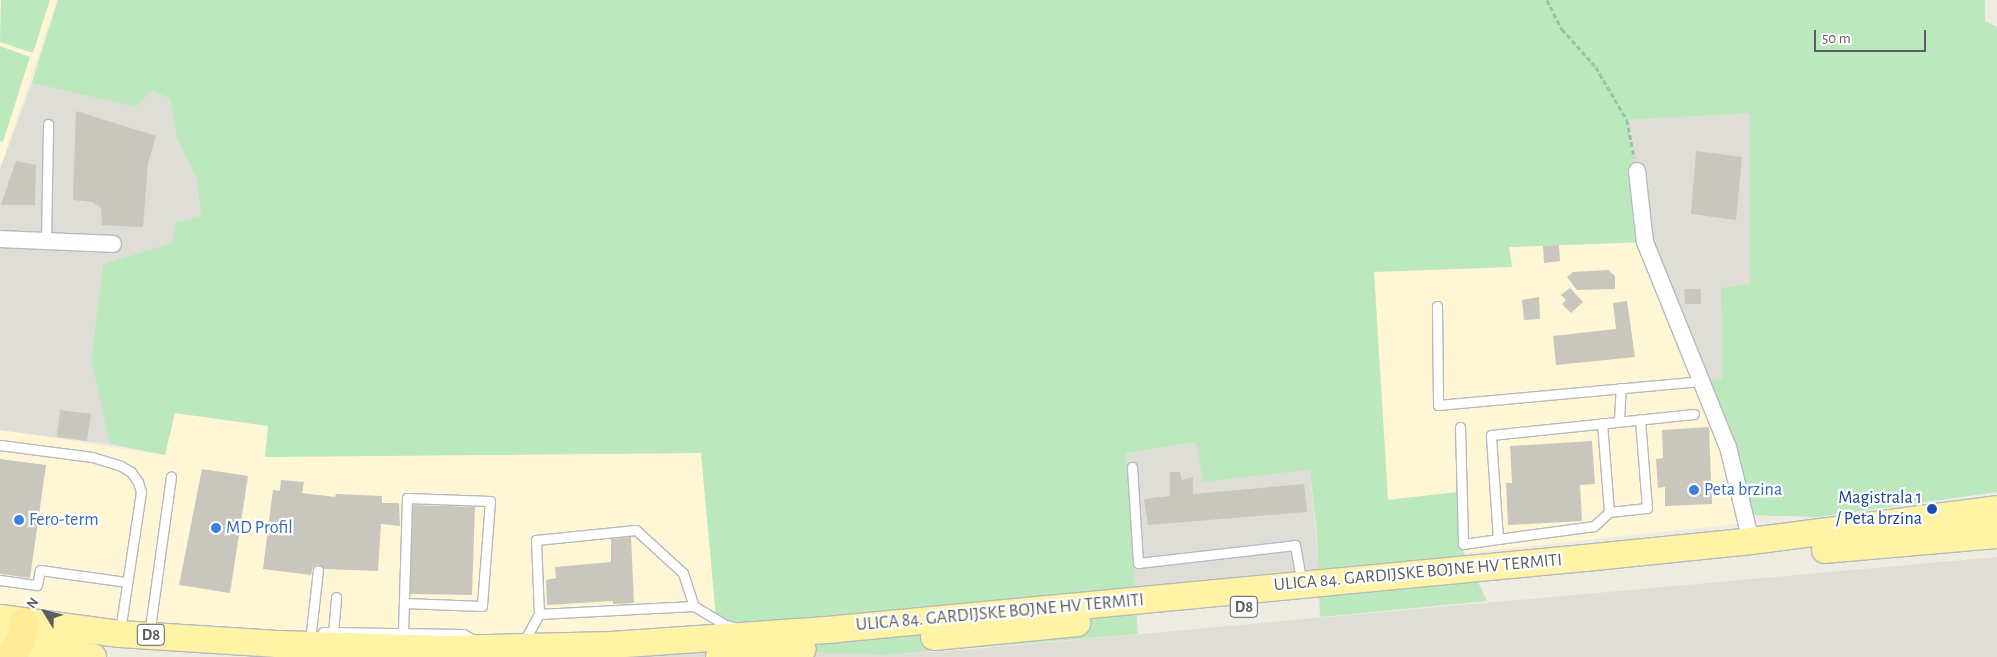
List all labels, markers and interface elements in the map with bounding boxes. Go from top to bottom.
scale bar [1817,20,1930,52]
text: 50 m [1822,31,1851,46]
place label: Peta brzina [1704,479,1782,501]
marker: Peta brzina [1688,484,1700,496]
place label: Magistrala 1 / Peta brzina [1836,488,1922,530]
marker: Magistrala 1 / Peta brzina [1926,503,1938,515]
place label: Fero-term [29,509,99,531]
marker: Fero-term [13,514,25,526]
place label: MD Profil [226,517,293,539]
marker: MD Profil [210,522,222,534]
street label: ULICA 84. GARDIJSKE BOJNE HV TERMITI [1273,550,1563,596]
north arrow [20,587,70,637]
street label: ULICA 84. GARDIJSKE BOJNE HV TERMITI [855,590,1145,636]
road number: D8 [1229,594,1259,620]
text: N [24,595,41,611]
road number: D8 [136,622,166,648]

